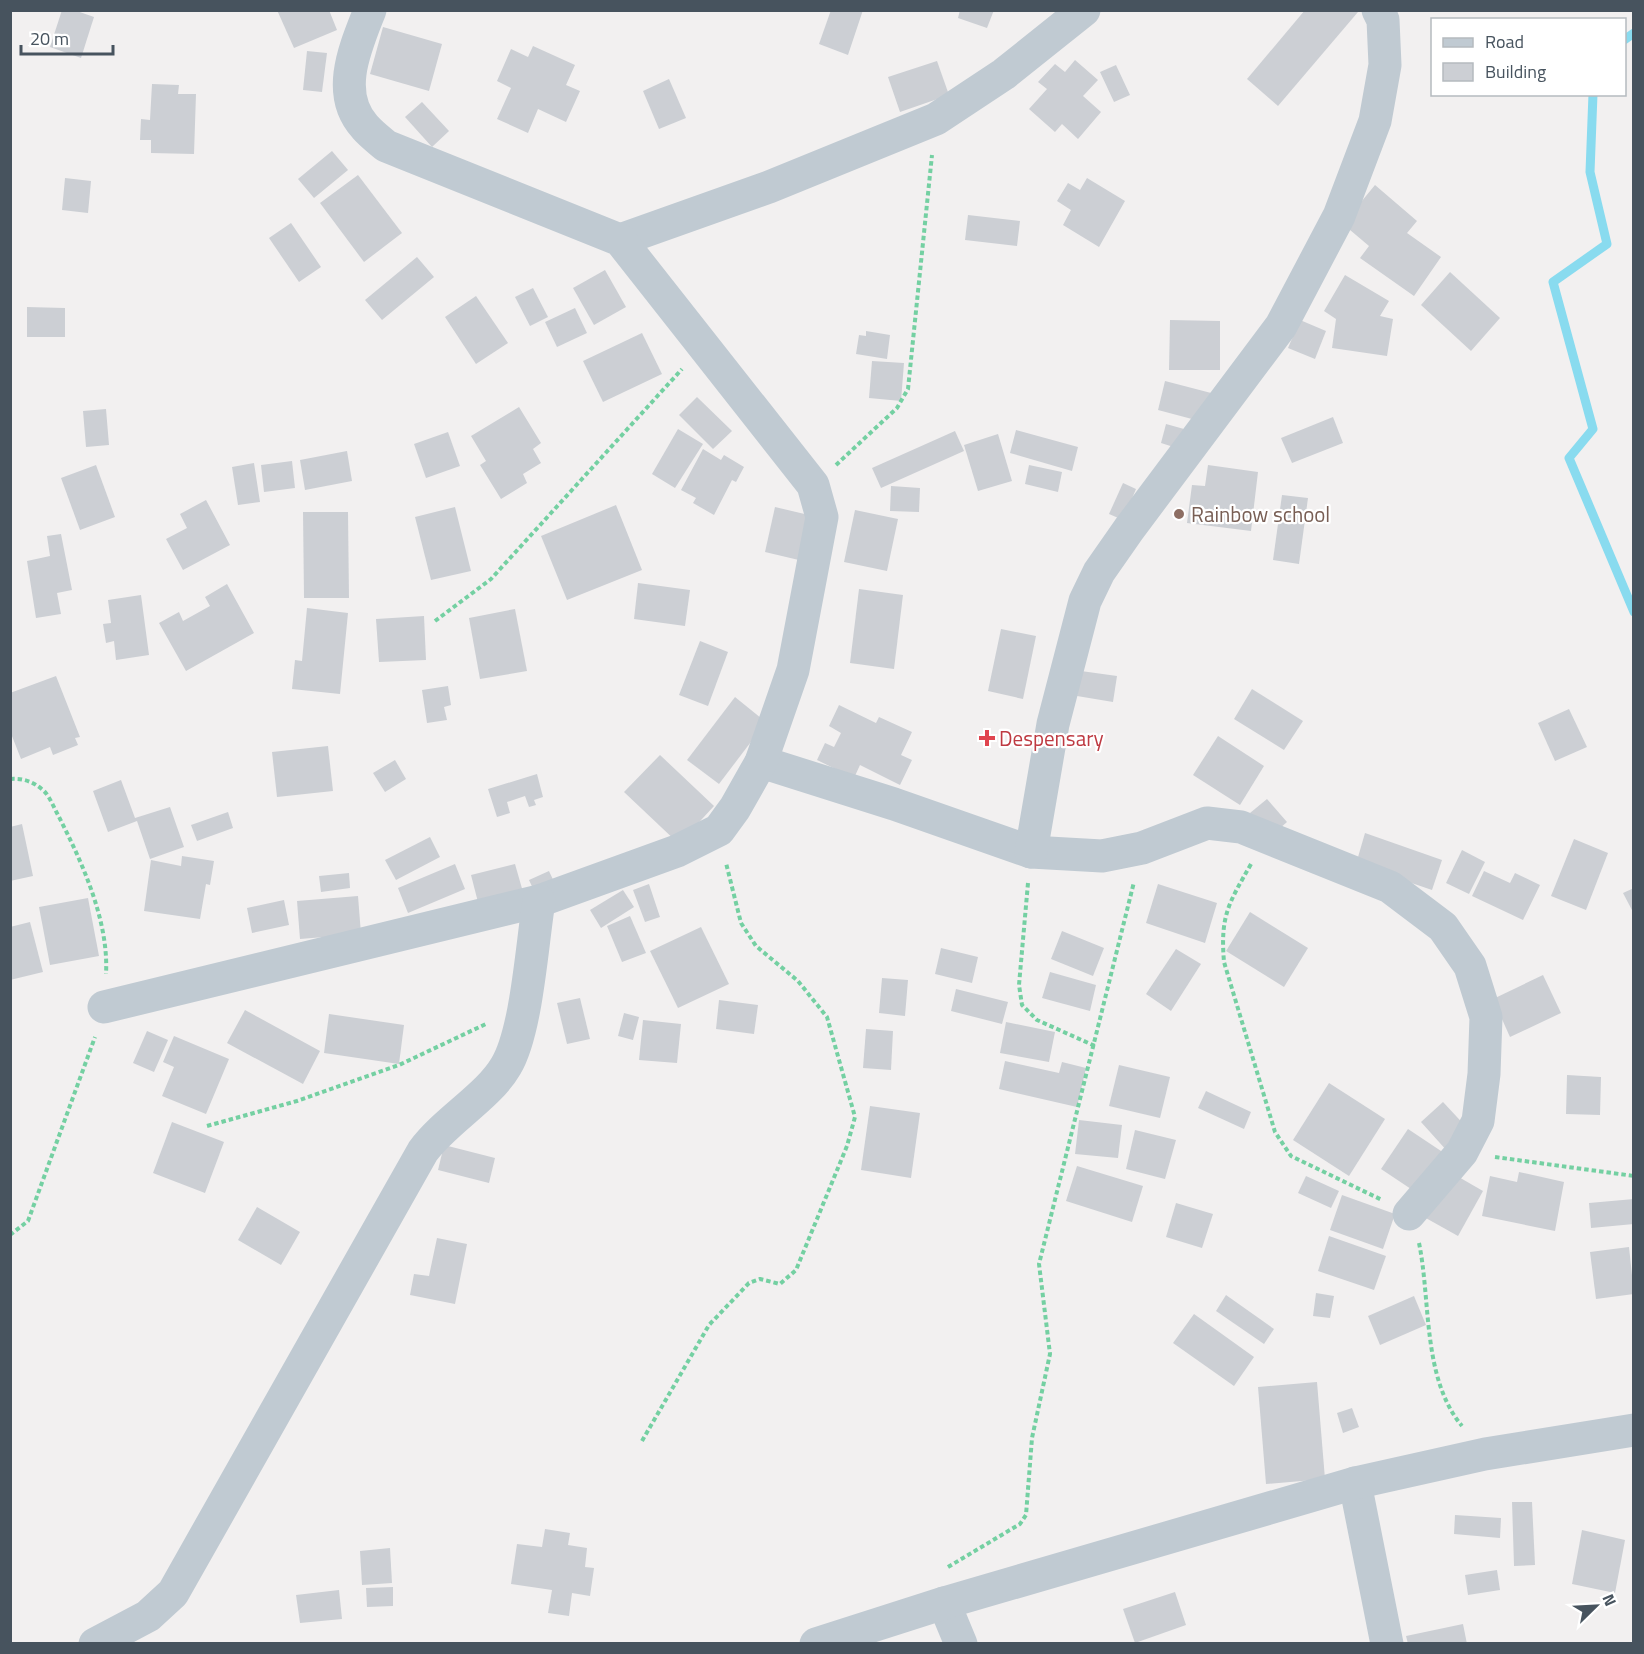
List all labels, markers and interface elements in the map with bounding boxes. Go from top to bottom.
scale bar [21,18,112,56]
legend [1431,18,1626,96]
text: 20 m [30,25,69,52]
text: Road [1485,28,1524,55]
text: Building [1485,58,1546,85]
place label: Rainbow school [1191,498,1330,530]
marker: Rainbow school [1172,507,1186,521]
place label: Despensary [999,722,1104,754]
marker: Despensary [980,731,994,745]
north arrow [1566,1576,1626,1636]
text: N [1596,1590,1623,1610]

